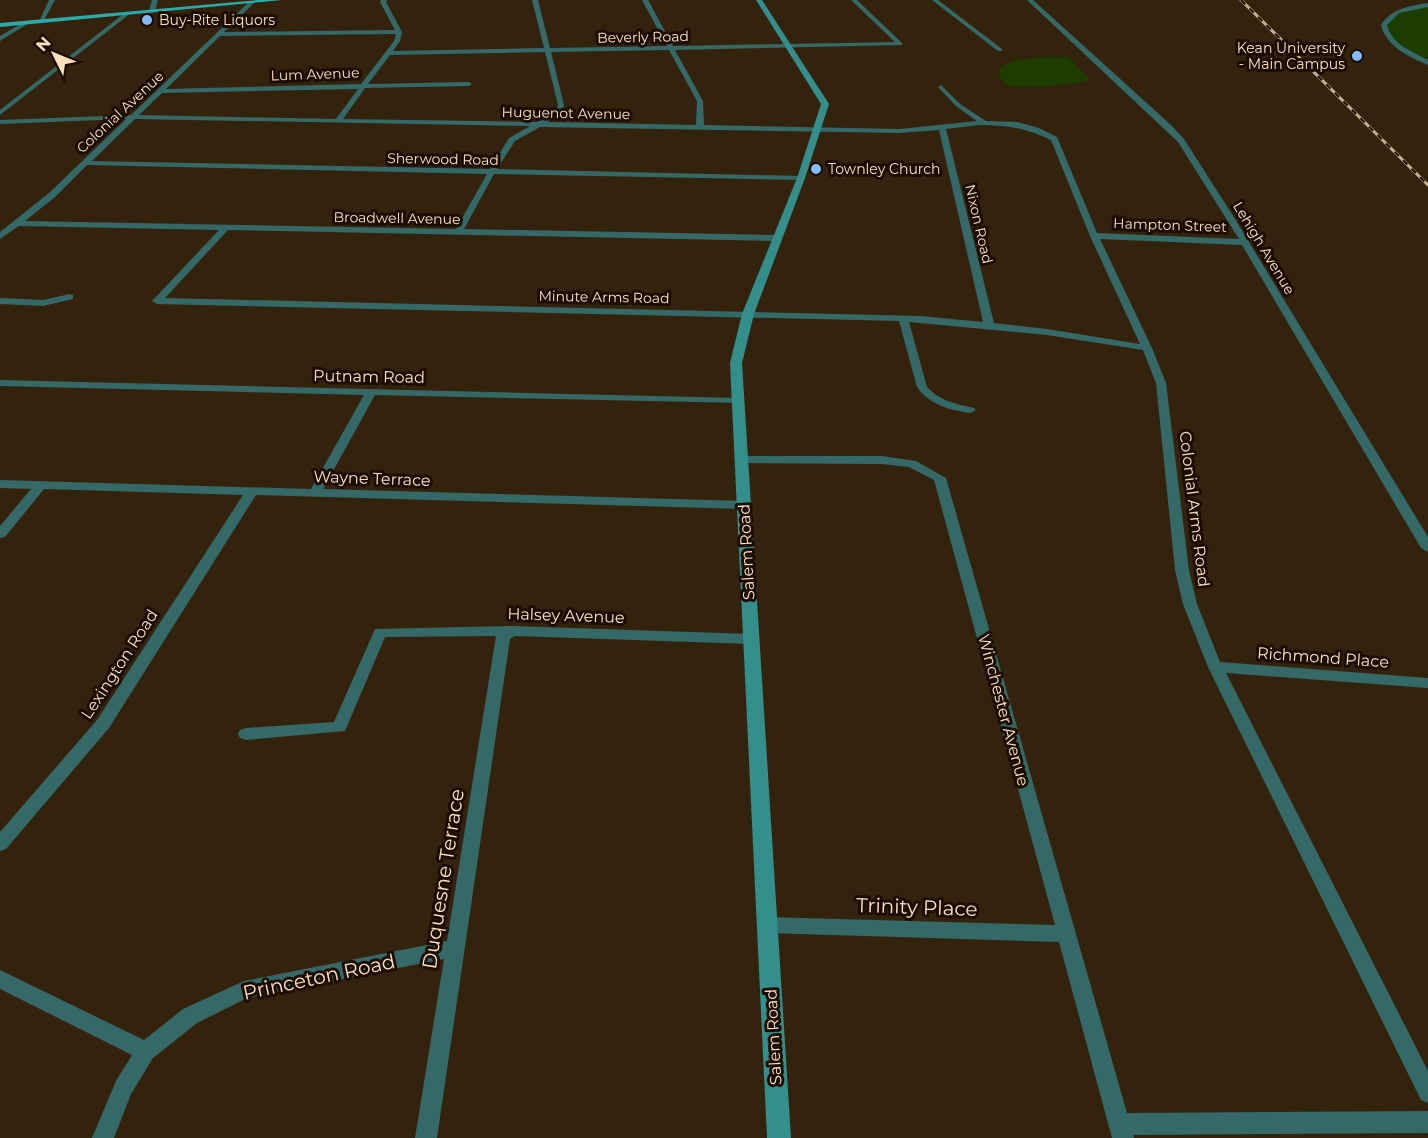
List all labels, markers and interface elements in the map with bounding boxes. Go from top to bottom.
place label: Buy-Rite Liquors [159,11,275,29]
marker: Buy-Rite Liquors [140,13,154,27]
north arrow [24,24,84,84]
street label: Beverly Road [597,27,689,47]
text: N [32,33,55,55]
place label: Kean University - Main Campus [1237,39,1345,73]
marker: Kean University - Main Campus [1350,49,1364,63]
street label: Lum Avenue [270,63,360,85]
street label: Colonial Avenue [73,67,167,157]
street label: Huguenot Avenue [502,103,630,123]
street label: Sherwood Road [387,149,499,169]
place label: Townley Church [828,160,940,178]
marker: Townley Church [809,162,823,176]
street label: Nixon Road [961,183,997,265]
street label: Lehigh Avenue [1229,198,1299,298]
street label: Broadwell Avenue [333,208,461,228]
street label: Hampton Street [1113,214,1227,236]
street label: Minute Arms Road [538,287,670,307]
street label: Putnam Road [313,366,425,387]
street label: Colonial Arms Road [1176,430,1213,588]
street label: Wayne Terrace [313,467,431,490]
street label: Salem Road [734,503,759,601]
street label: Halsey Avenue [507,604,625,627]
street label: Lexington Road [77,606,162,722]
street label: Winchester Avenue [974,632,1033,788]
street label: Richmond Place [1256,643,1390,672]
street label: Duquesne Terrace [417,787,469,971]
street label: Trinity Place [856,893,978,921]
street label: Princeton Road [241,949,397,1005]
street label: Salem Road [761,988,786,1086]

